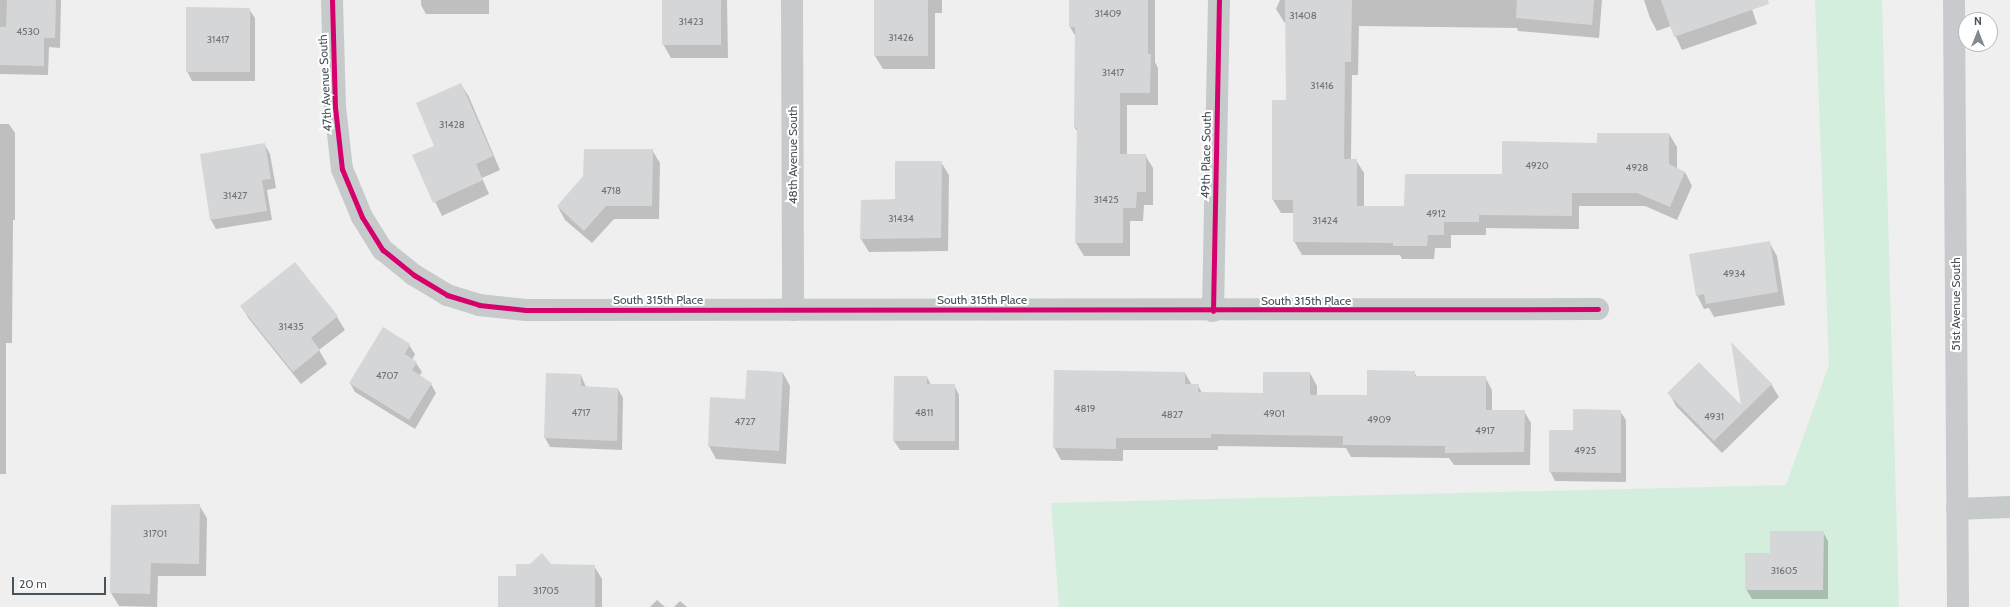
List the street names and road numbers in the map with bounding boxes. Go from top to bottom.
street label: 47th Avenue South [315,34,335,132]
street label: 48th Avenue South [786,106,800,204]
street label: 49th Place South [1198,111,1214,199]
street label: 51st Avenue South [1949,257,1963,351]
street label: South 315th Place [613,293,703,307]
street label: South 315th Place [937,293,1027,307]
street label: South 315th Place [1261,294,1351,308]

